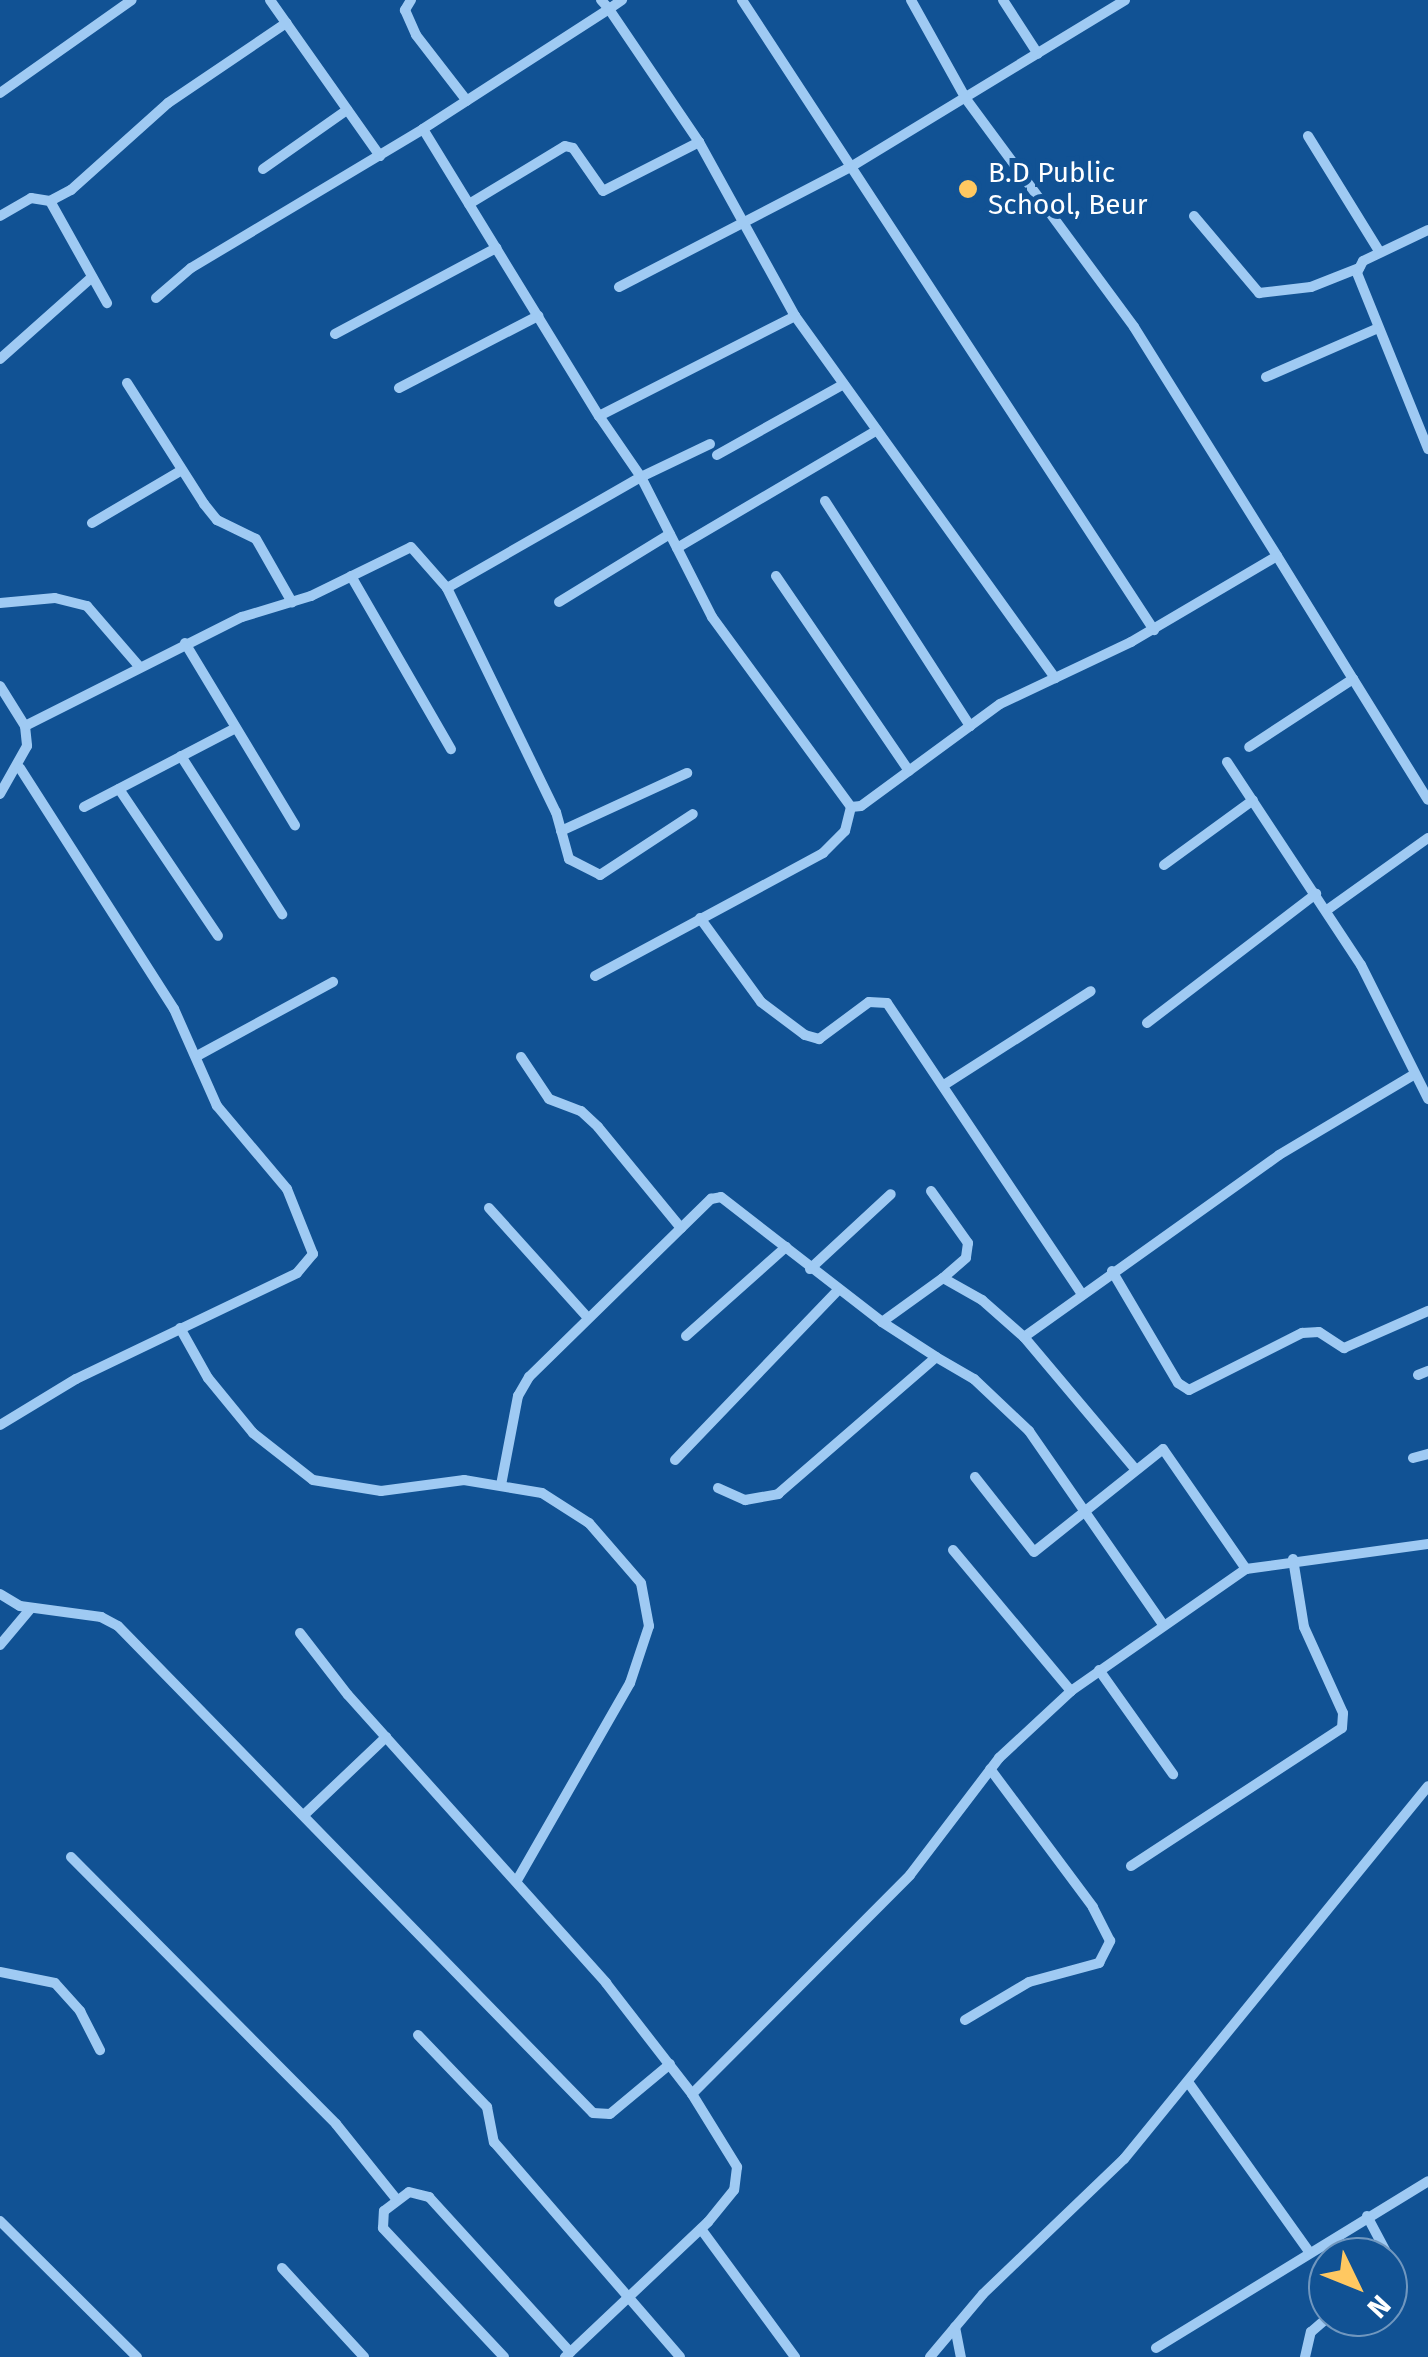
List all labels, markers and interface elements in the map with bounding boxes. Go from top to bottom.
place label: B.D Public School, Beur [988,156,1148,222]
marker: B.D Public School, Beur [957,178,979,200]
north arrow [1308,2237,1408,2337]
text: N [1360,2288,1397,2324]

